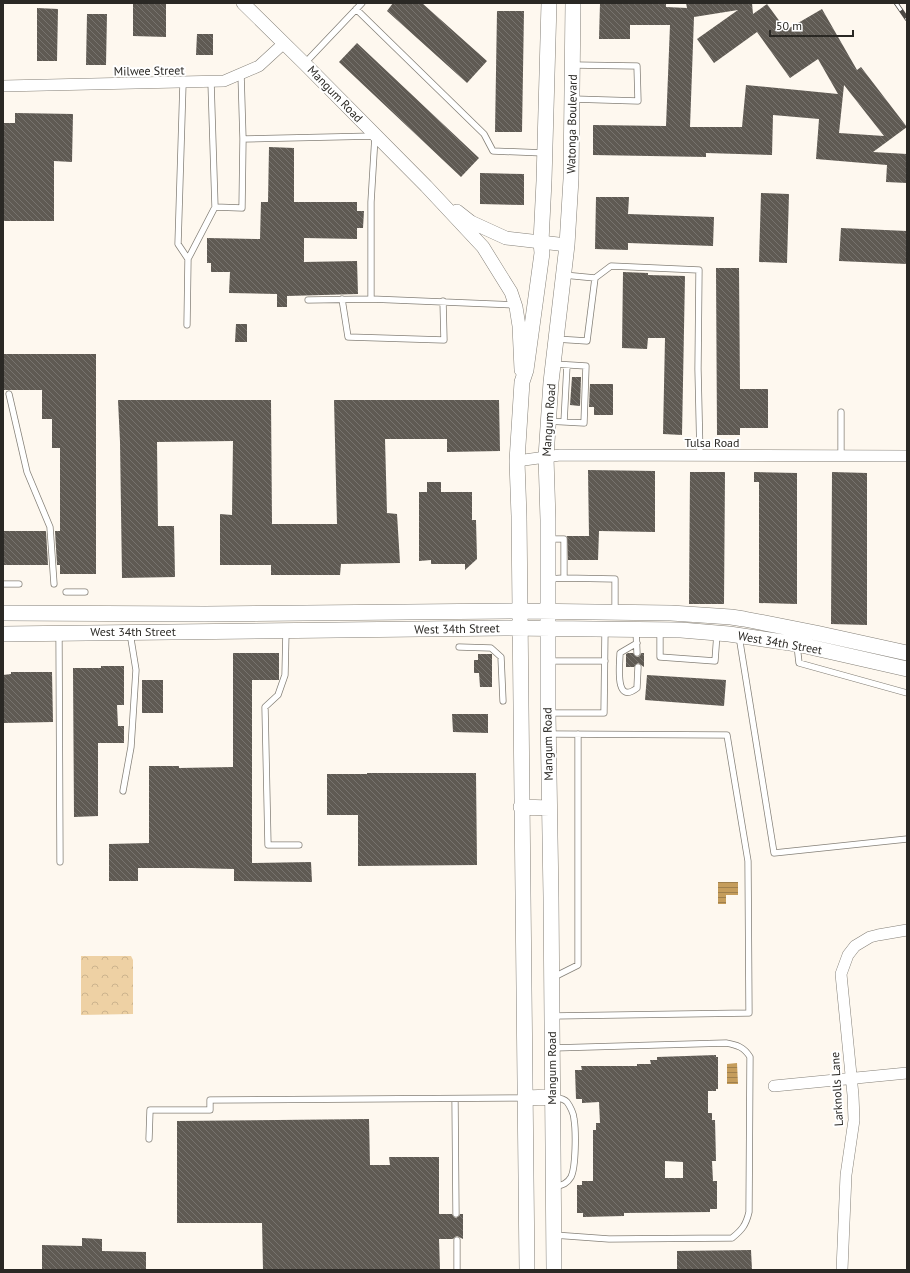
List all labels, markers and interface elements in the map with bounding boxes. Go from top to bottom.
scale bar [770,12,853,38]
text: 50 m [776,18,802,33]
street label: Milwee Street [113,62,185,79]
street label: Mangum Road [305,62,366,125]
street label: Watonga Boulevard [563,74,580,174]
street label: Mangum Road [538,383,559,457]
street label: Tulsa Road [685,435,740,450]
street label: West 34th Street [414,620,500,637]
street label: West 34th Street [90,624,176,639]
street label: West 34th Street [737,628,823,657]
street label: Mangum Road [539,707,556,781]
street label: Mangum Road [544,1031,559,1105]
street label: Larknolls Lane [827,1051,846,1127]

